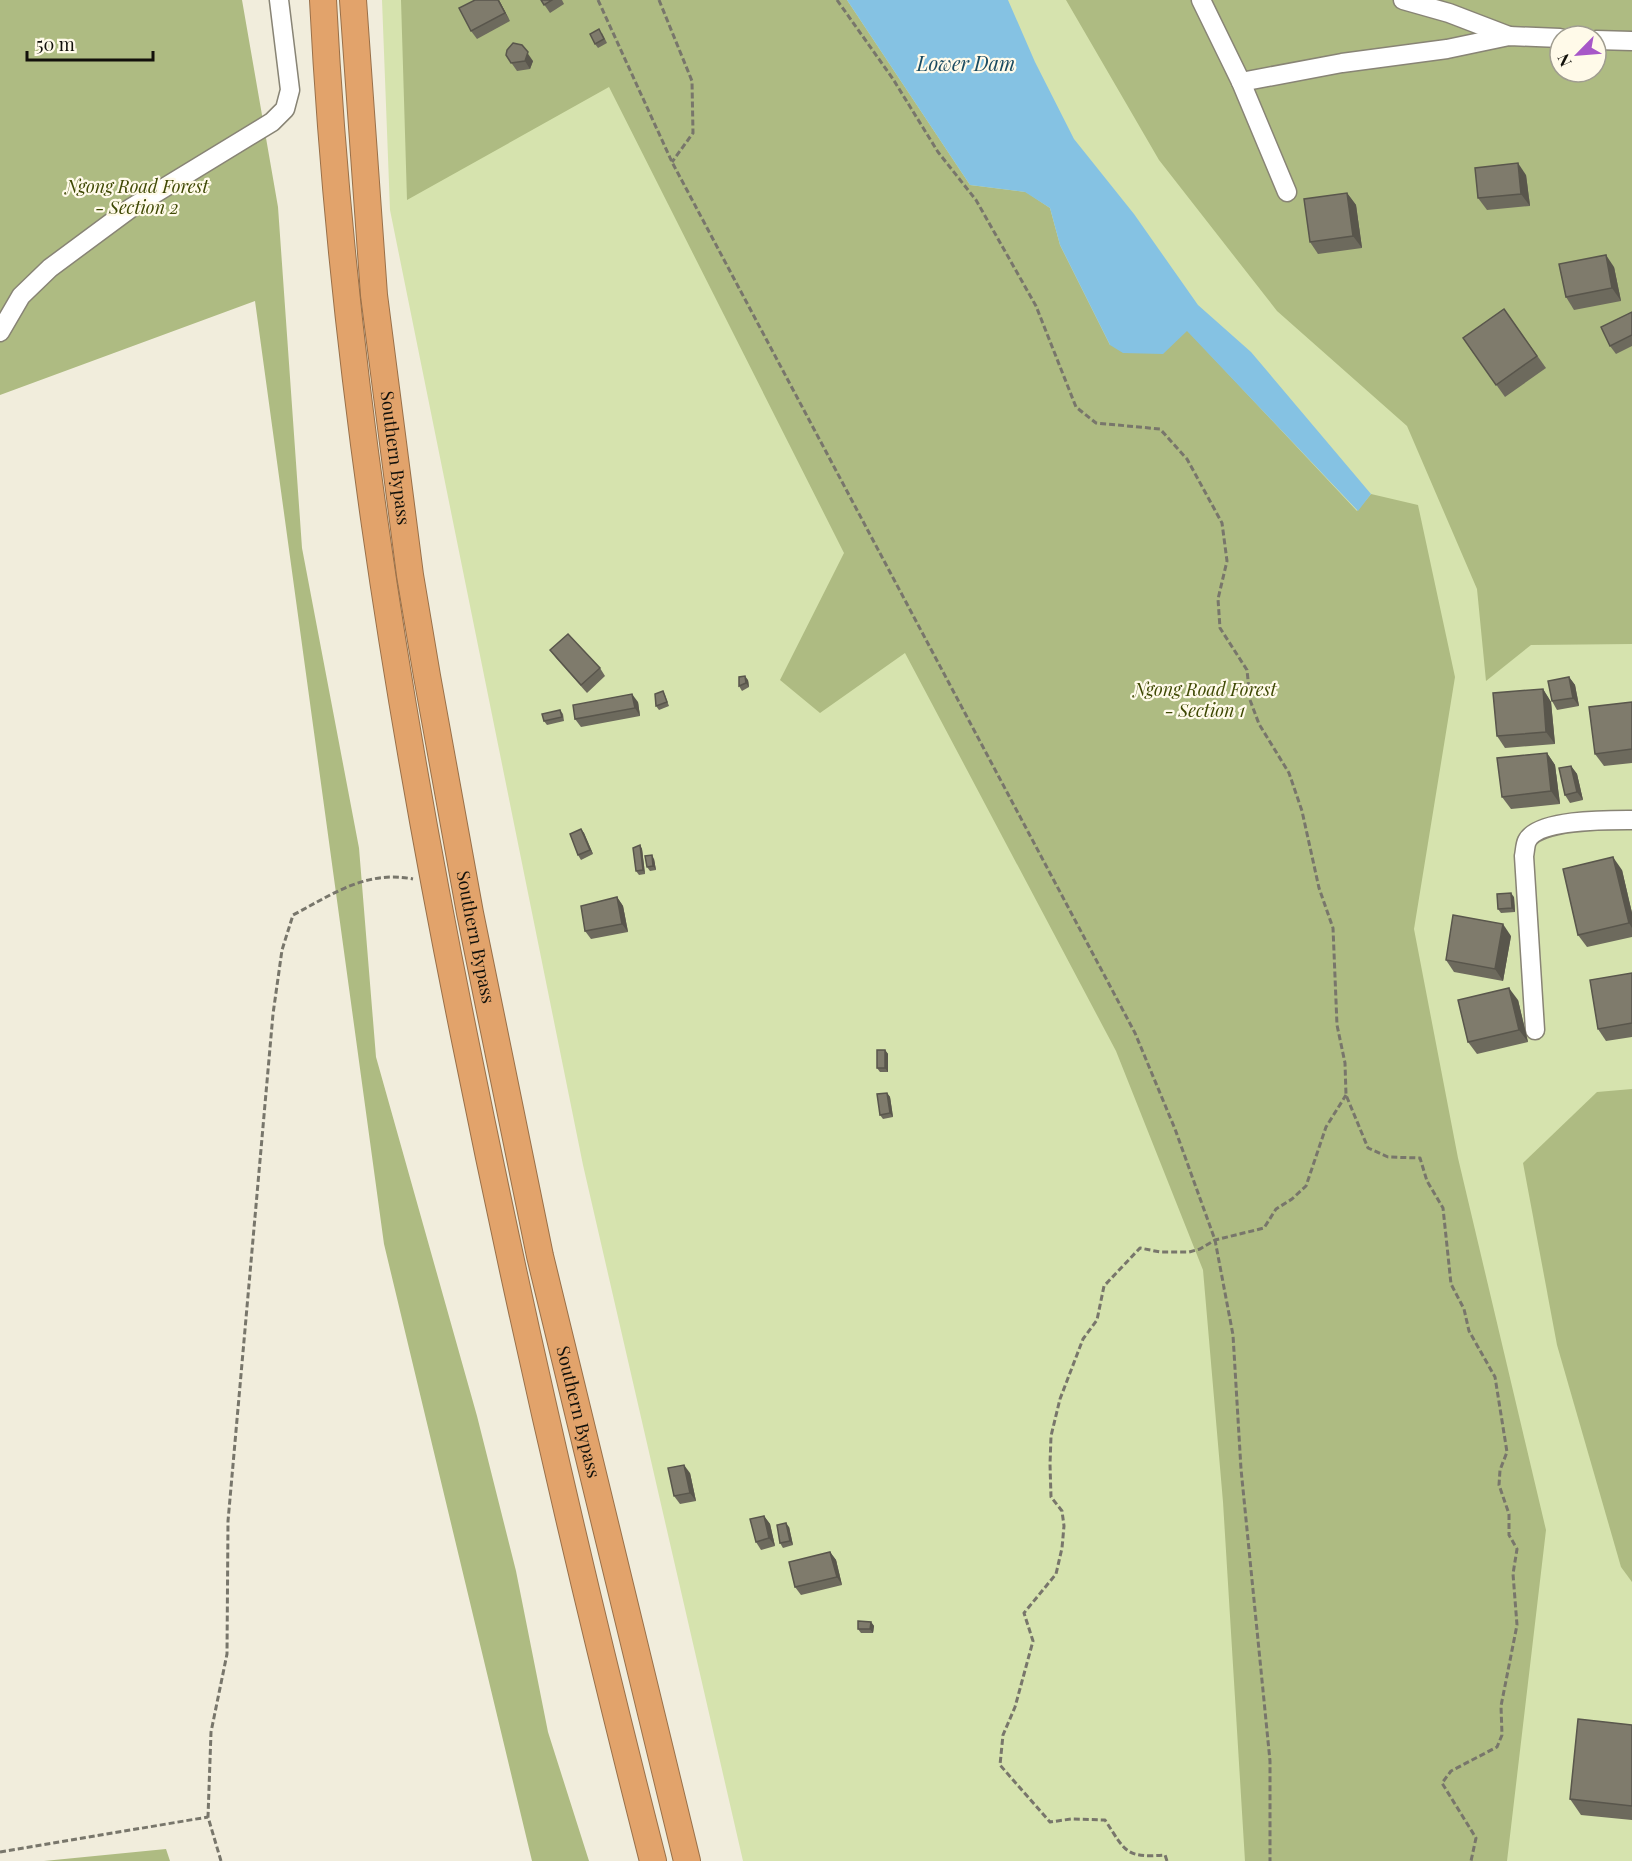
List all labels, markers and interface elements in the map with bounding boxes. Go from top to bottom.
scale bar [27,24,153,62]
north arrow [1548,24,1608,84]
text: 50 m [36,32,75,56]
water label: Lower Dam [916,49,1015,76]
text: N [1552,50,1576,70]
park label: Ngong Road Forest - Section 2 [64,174,209,219]
street label: Southern Bypass [375,389,416,526]
park label: Ngong Road Forest - Section 1 [1132,677,1277,722]
street label: Southern Bypass [452,869,501,1005]
street label: Southern Bypass [551,1343,606,1480]

